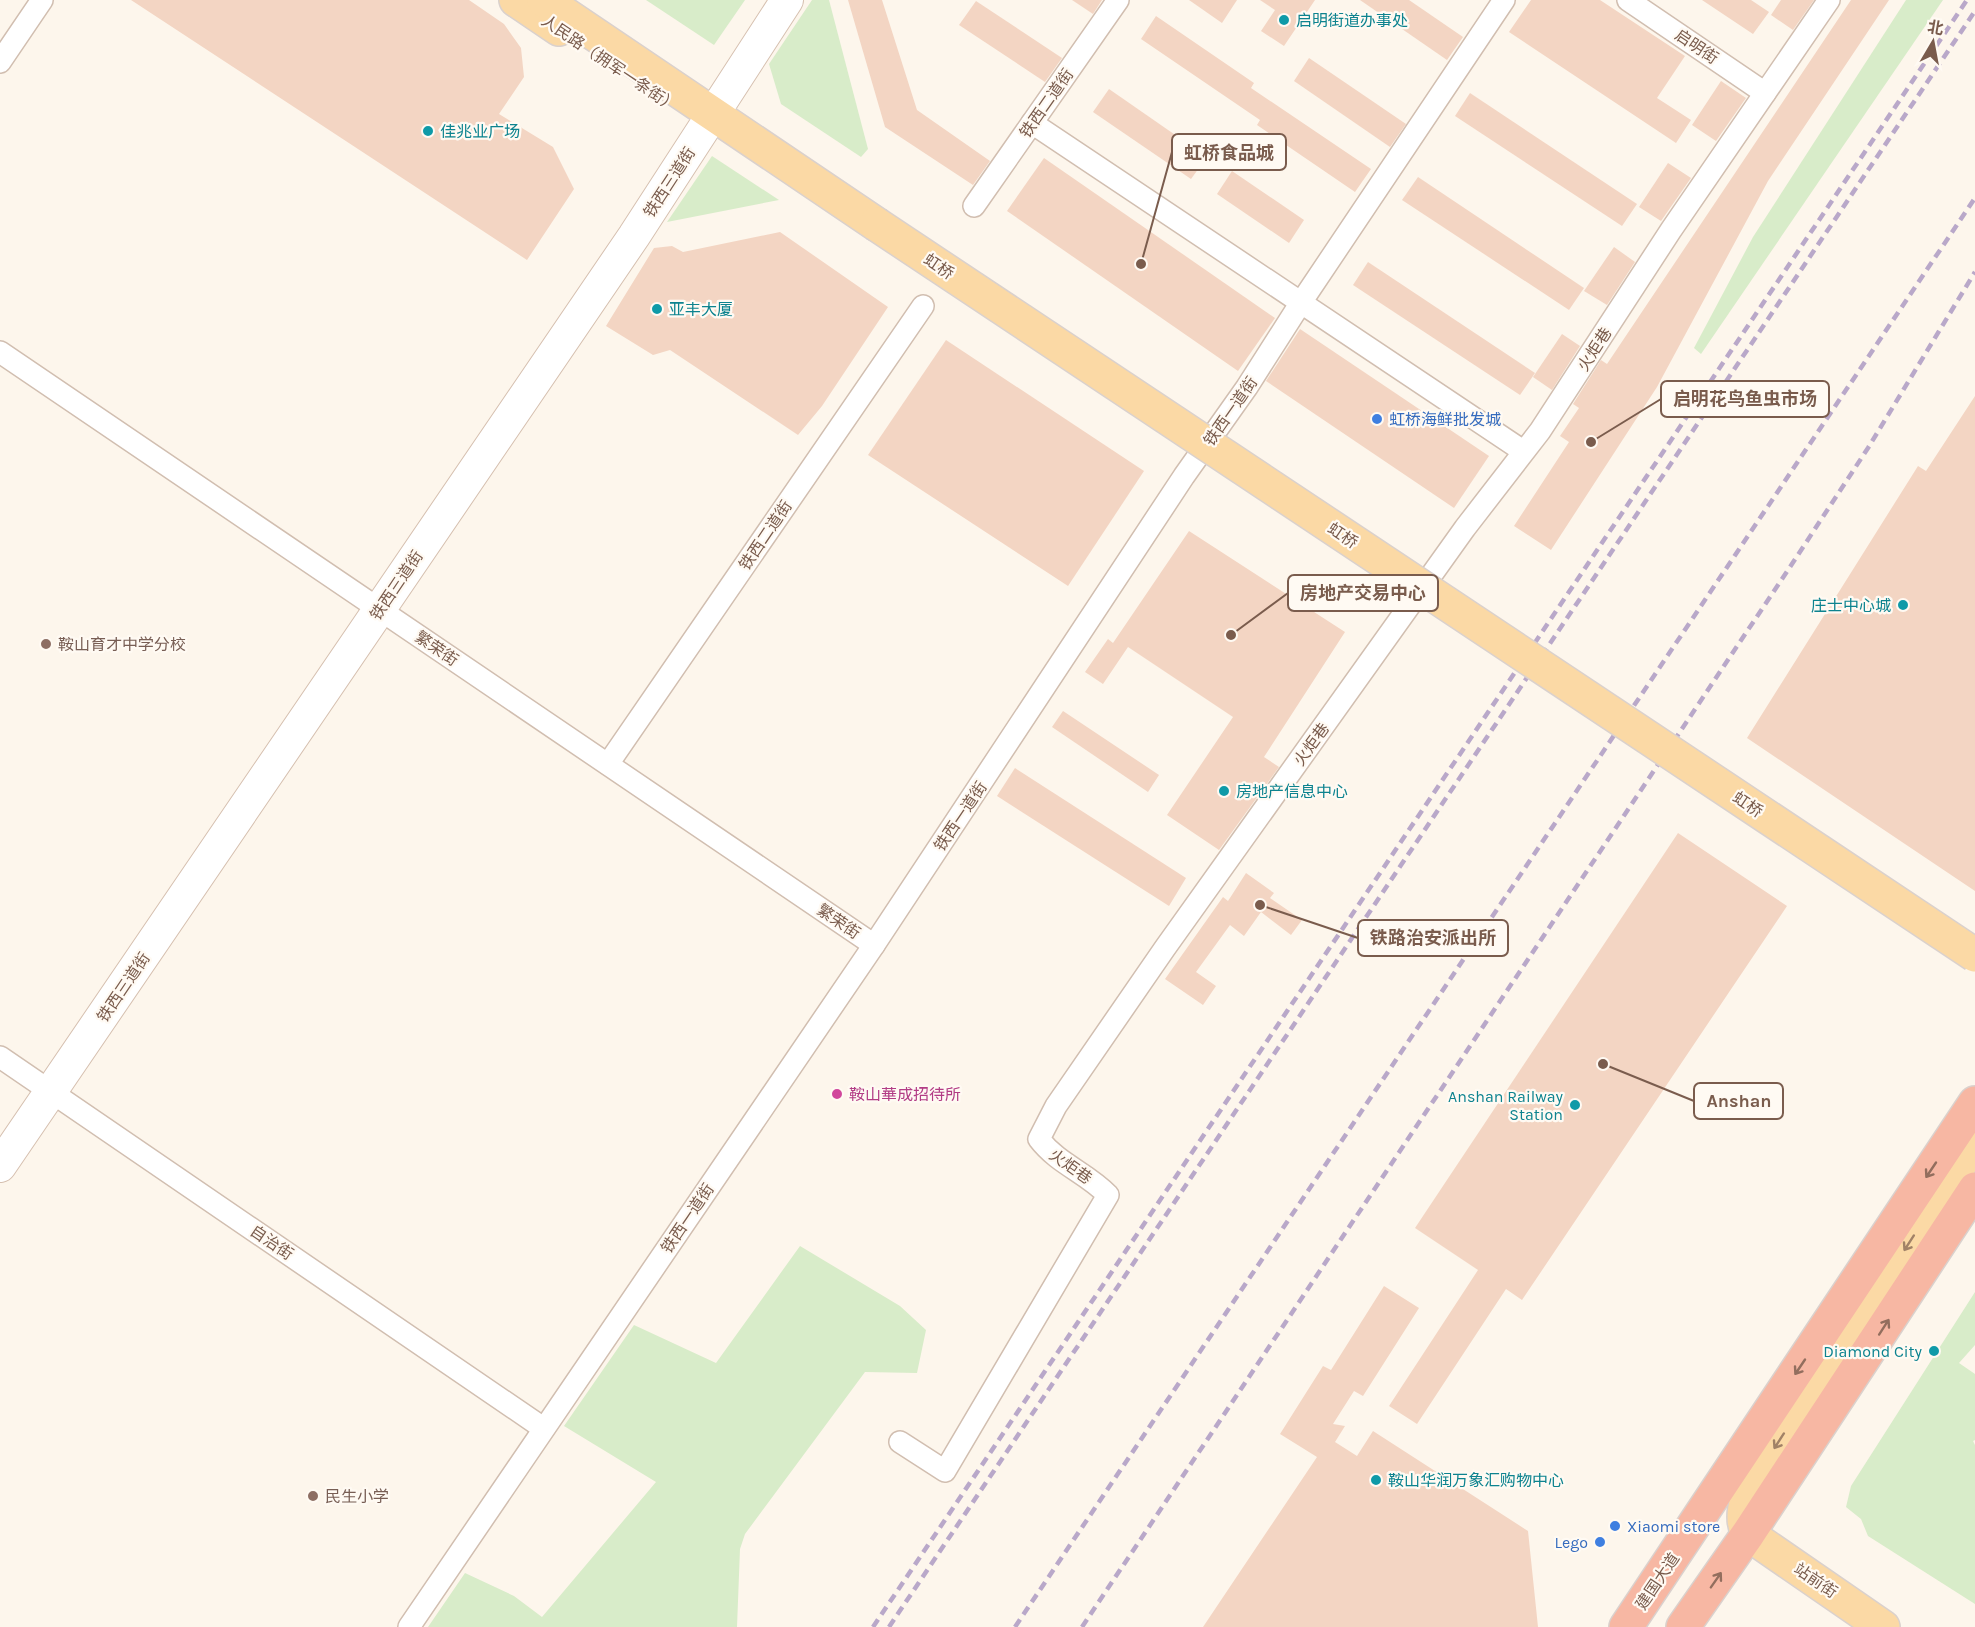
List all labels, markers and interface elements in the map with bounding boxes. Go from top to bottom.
street label: 人民路（拥军一条街） [538,11,681,116]
place label: 启明街道办事处 [1296,11,1408,30]
north arrow [1903,12,1963,72]
marker: 启明街道办事处 [1277,13,1291,27]
text: 北 [1926,17,1945,38]
street label: 启明街 [1672,25,1722,68]
street label: 铁西二道街 [1016,65,1077,142]
place label: 佳兆业广场 [440,122,520,141]
marker: 佳兆业广场 [421,124,435,138]
callout: 虹桥食品城 [1172,134,1286,170]
text: 虹桥食品城 [1184,142,1274,164]
street label: 铁西三道街 [640,144,699,221]
street label: 虹桥 [920,250,957,283]
place label: 亚丰大厦 [669,300,733,319]
marker: 亚丰大厦 [650,302,664,316]
street label: 火炬巷 [1573,324,1615,375]
street label: 铁西一道街 [1200,373,1261,450]
callout: 启明花鸟鱼虫市场 [1661,381,1829,417]
text: 启明花鸟鱼虫市场 [1673,388,1817,410]
place label: 虹桥海鲜批发城 [1389,410,1501,429]
marker: 虹桥海鲜批发城 [1370,412,1384,426]
street label: 铁西二道街 [735,497,796,574]
street label: 虹桥 [1324,519,1361,552]
street label: 铁西三道街 [366,547,427,624]
callout: 房地产交易中心 [1288,575,1438,611]
text: 房地产交易中心 [1300,582,1426,604]
place label: 庄士中心城 [1811,596,1891,615]
marker: 庄士中心城 [1896,598,1910,612]
street label: 繁荣街 [412,627,462,670]
place label: 鞍山育才中学分校 [58,635,186,654]
marker: 鞍山育才中学分校 [39,637,53,651]
street label: 火炬巷 [1290,719,1333,769]
street label: 铁西一道街 [930,778,991,855]
place label: 房地产信息中心 [1236,782,1348,801]
marker: 房地产信息中心 [1217,784,1231,798]
street label: 虹桥 [1729,788,1766,821]
street label: 繁荣街 [814,900,864,943]
callout: 铁路治安派出所 [1358,920,1508,956]
text: 铁路治安派出所 [1370,927,1496,949]
street label: 铁西三道街 [93,949,154,1026]
callout: Anshan [1694,1083,1783,1119]
place label: 鞍山華成招待所 [849,1085,961,1104]
marker: 鞍山華成招待所 [830,1087,844,1101]
place label: Anshan Railway Station [1448,1087,1564,1124]
text: Anshan [1707,1090,1771,1112]
marker: Anshan Railway Station [1568,1098,1582,1112]
street label: 火炬巷 [1046,1145,1096,1188]
one-way arrow [1925,1161,1937,1177]
street label: 铁西一道街 [657,1180,718,1257]
street label: 自治街 [247,1221,297,1264]
one-way arrow [1903,1234,1915,1251]
one-way arrow [1878,1320,1890,1336]
place label: Diamond City [1823,1342,1923,1361]
marker: Diamond City [1927,1344,1941,1358]
one-way arrow [1794,1358,1806,1375]
one-way arrow [1773,1433,1785,1449]
place label: 鞍山华润万象汇购物中心 [1388,1471,1564,1490]
marker: 鞍山华润万象汇购物中心 [1369,1473,1383,1487]
place label: 民生小学 [325,1487,389,1506]
marker: 民生小学 [306,1489,320,1503]
place label: Xiaomi store [1627,1517,1720,1536]
marker: Xiaomi store [1608,1519,1622,1533]
place label: Lego [1555,1533,1588,1552]
marker: Lego [1593,1535,1607,1549]
street label: 建国大道 [1632,1549,1683,1613]
street label: 站前街 [1791,1559,1841,1602]
one-way arrow [1710,1573,1722,1589]

